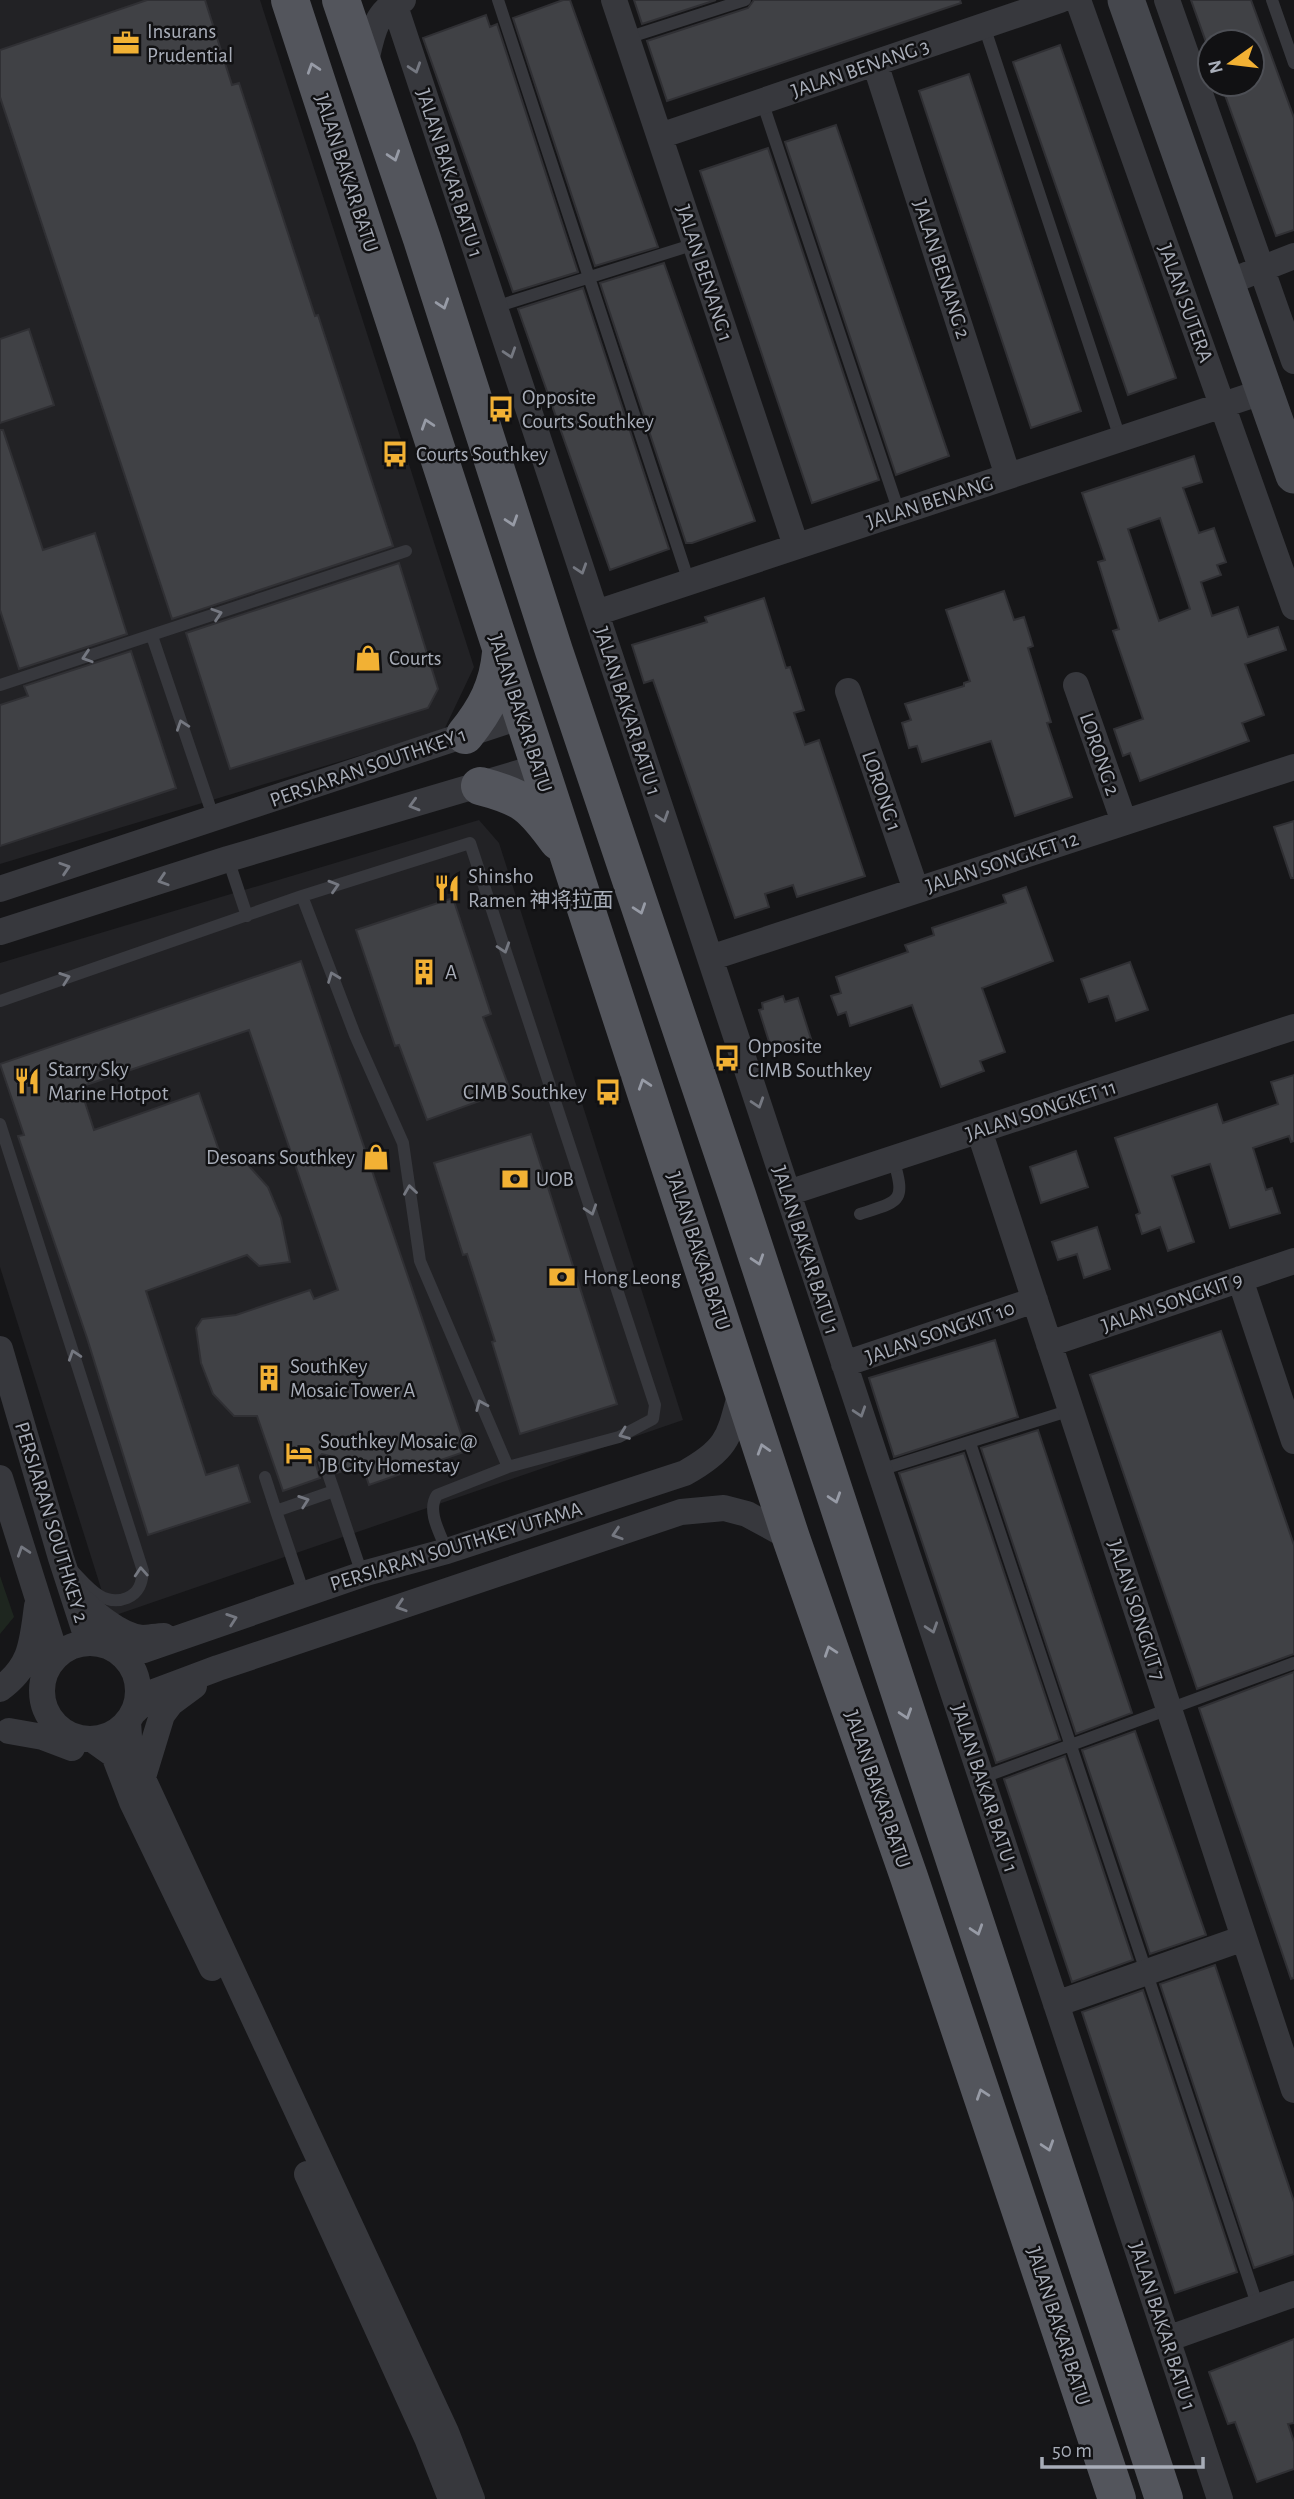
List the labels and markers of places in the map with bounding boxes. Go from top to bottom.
place label: Insurans Prudential [147,21,233,66]
office icon: Insurans Prudential [111,28,141,58]
place label: Opposite Courts Southkey [522,387,654,432]
bus stop icon: Opposite Courts Southkey [486,394,516,424]
bus stop icon: Courts Southkey [380,439,410,469]
place label: Courts Southkey [416,444,548,465]
shop icon: Courts [353,643,383,673]
place label: Courts [389,648,442,669]
place label: Shinsho Ramen 神将拉面 [468,866,614,911]
restaurant icon: Shinsho Ramen 神将拉面 [432,873,462,903]
building icon: A [409,957,439,987]
place label: A [445,962,457,983]
place label: Opposite CIMB Southkey [748,1036,872,1081]
bus stop icon: Opposite CIMB Southkey [712,1043,742,1073]
place label: Starry Sky Marine Hotpot [48,1059,169,1104]
restaurant icon: Starry Sky Marine Hotpot [12,1066,42,1096]
bus stop icon: CIMB Southkey [593,1077,623,1107]
place label: CIMB Southkey [463,1082,587,1103]
shop icon: Desoans Southkey [361,1142,391,1172]
place label: Desoans Southkey [206,1147,355,1168]
bank icon: UOB [500,1164,530,1194]
place label: UOB [536,1169,574,1190]
bank icon: Hong Leong [547,1262,577,1292]
place label: Hong Leong [583,1267,682,1288]
place label: SouthKey Mosaic Tower A [290,1356,415,1401]
building icon: SouthKey Mosaic Tower A [254,1363,284,1393]
place label: Southkey Mosaic @ JB City Homestay [320,1431,477,1476]
hotel icon: Southkey Mosaic @ JB City Homestay [284,1438,314,1468]

